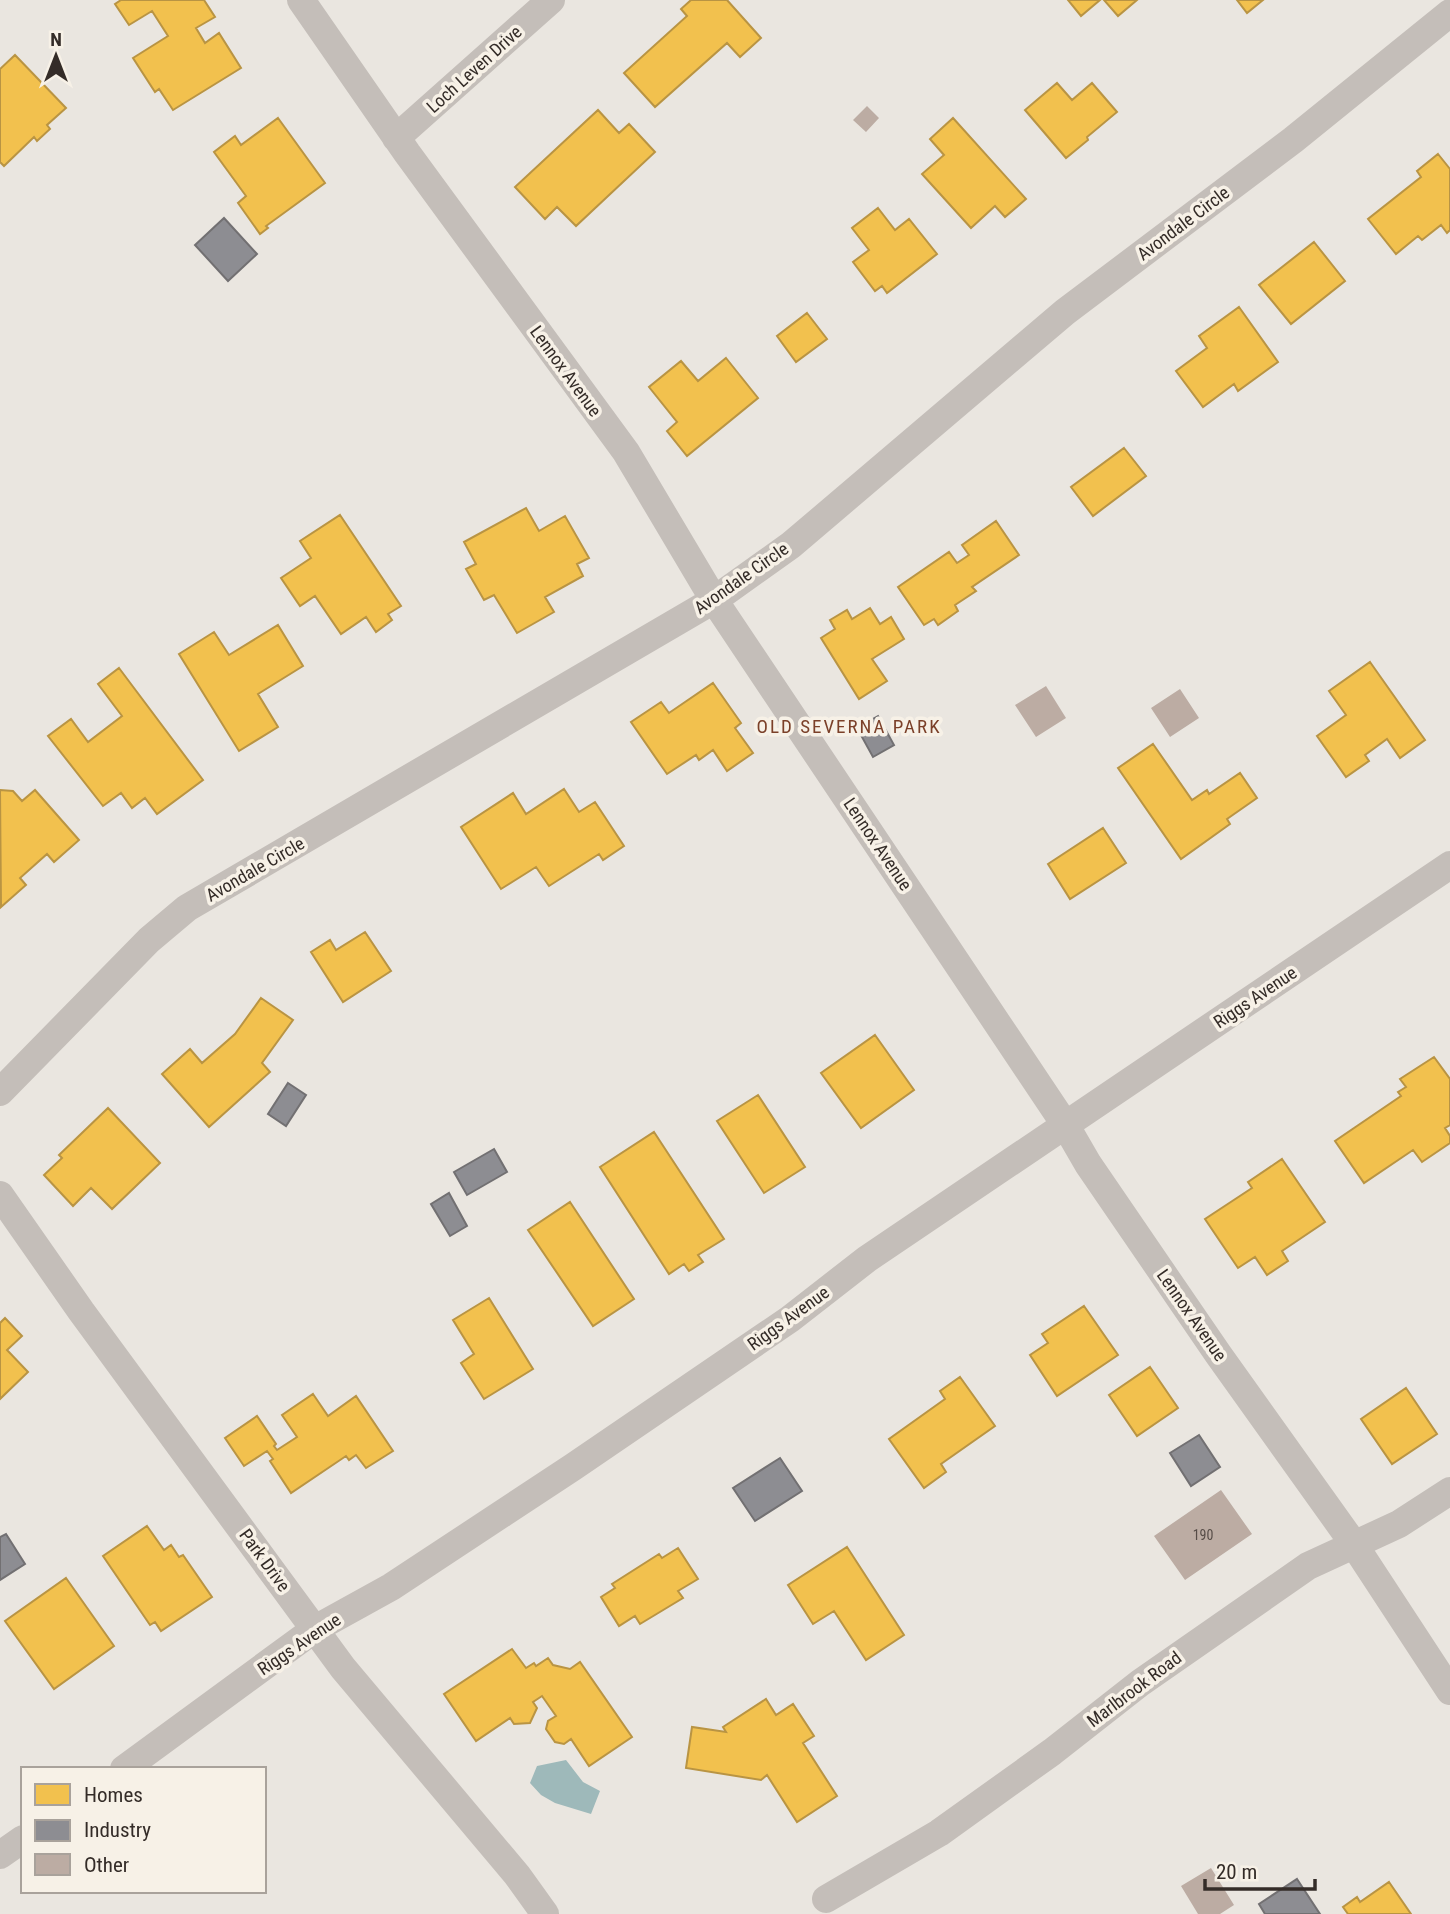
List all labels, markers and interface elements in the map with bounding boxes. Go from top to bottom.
north arrow [21,21,91,91]
street label: Loch Leven Drive [422,21,526,117]
text: N [50,28,62,51]
street label: Avondale Circle [1133,181,1233,265]
street label: Lennox Avenue [526,321,606,421]
street label: Avondale Circle [690,538,792,618]
district label: OLD SEVERNA PARK [756,715,942,738]
street label: Lennox Avenue [839,794,917,894]
street label: Avondale Circle [202,832,308,906]
street label: Riggs Avenue [1209,962,1301,1032]
street label: Lennox Avenue [1153,1265,1231,1365]
street label: Riggs Avenue [743,1281,833,1355]
street label: Park Drive [235,1525,295,1595]
house number: 190 [1193,1527,1213,1543]
street label: Riggs Avenue [253,1609,345,1679]
street label: Marlbrook Road [1083,1647,1185,1731]
legend [21,1767,266,1893]
text: Homes [84,1783,143,1807]
text: Industry [84,1818,151,1842]
scale bar [1205,1848,1315,1892]
text: Other [84,1853,129,1877]
text: 20 m [1216,1860,1257,1884]

